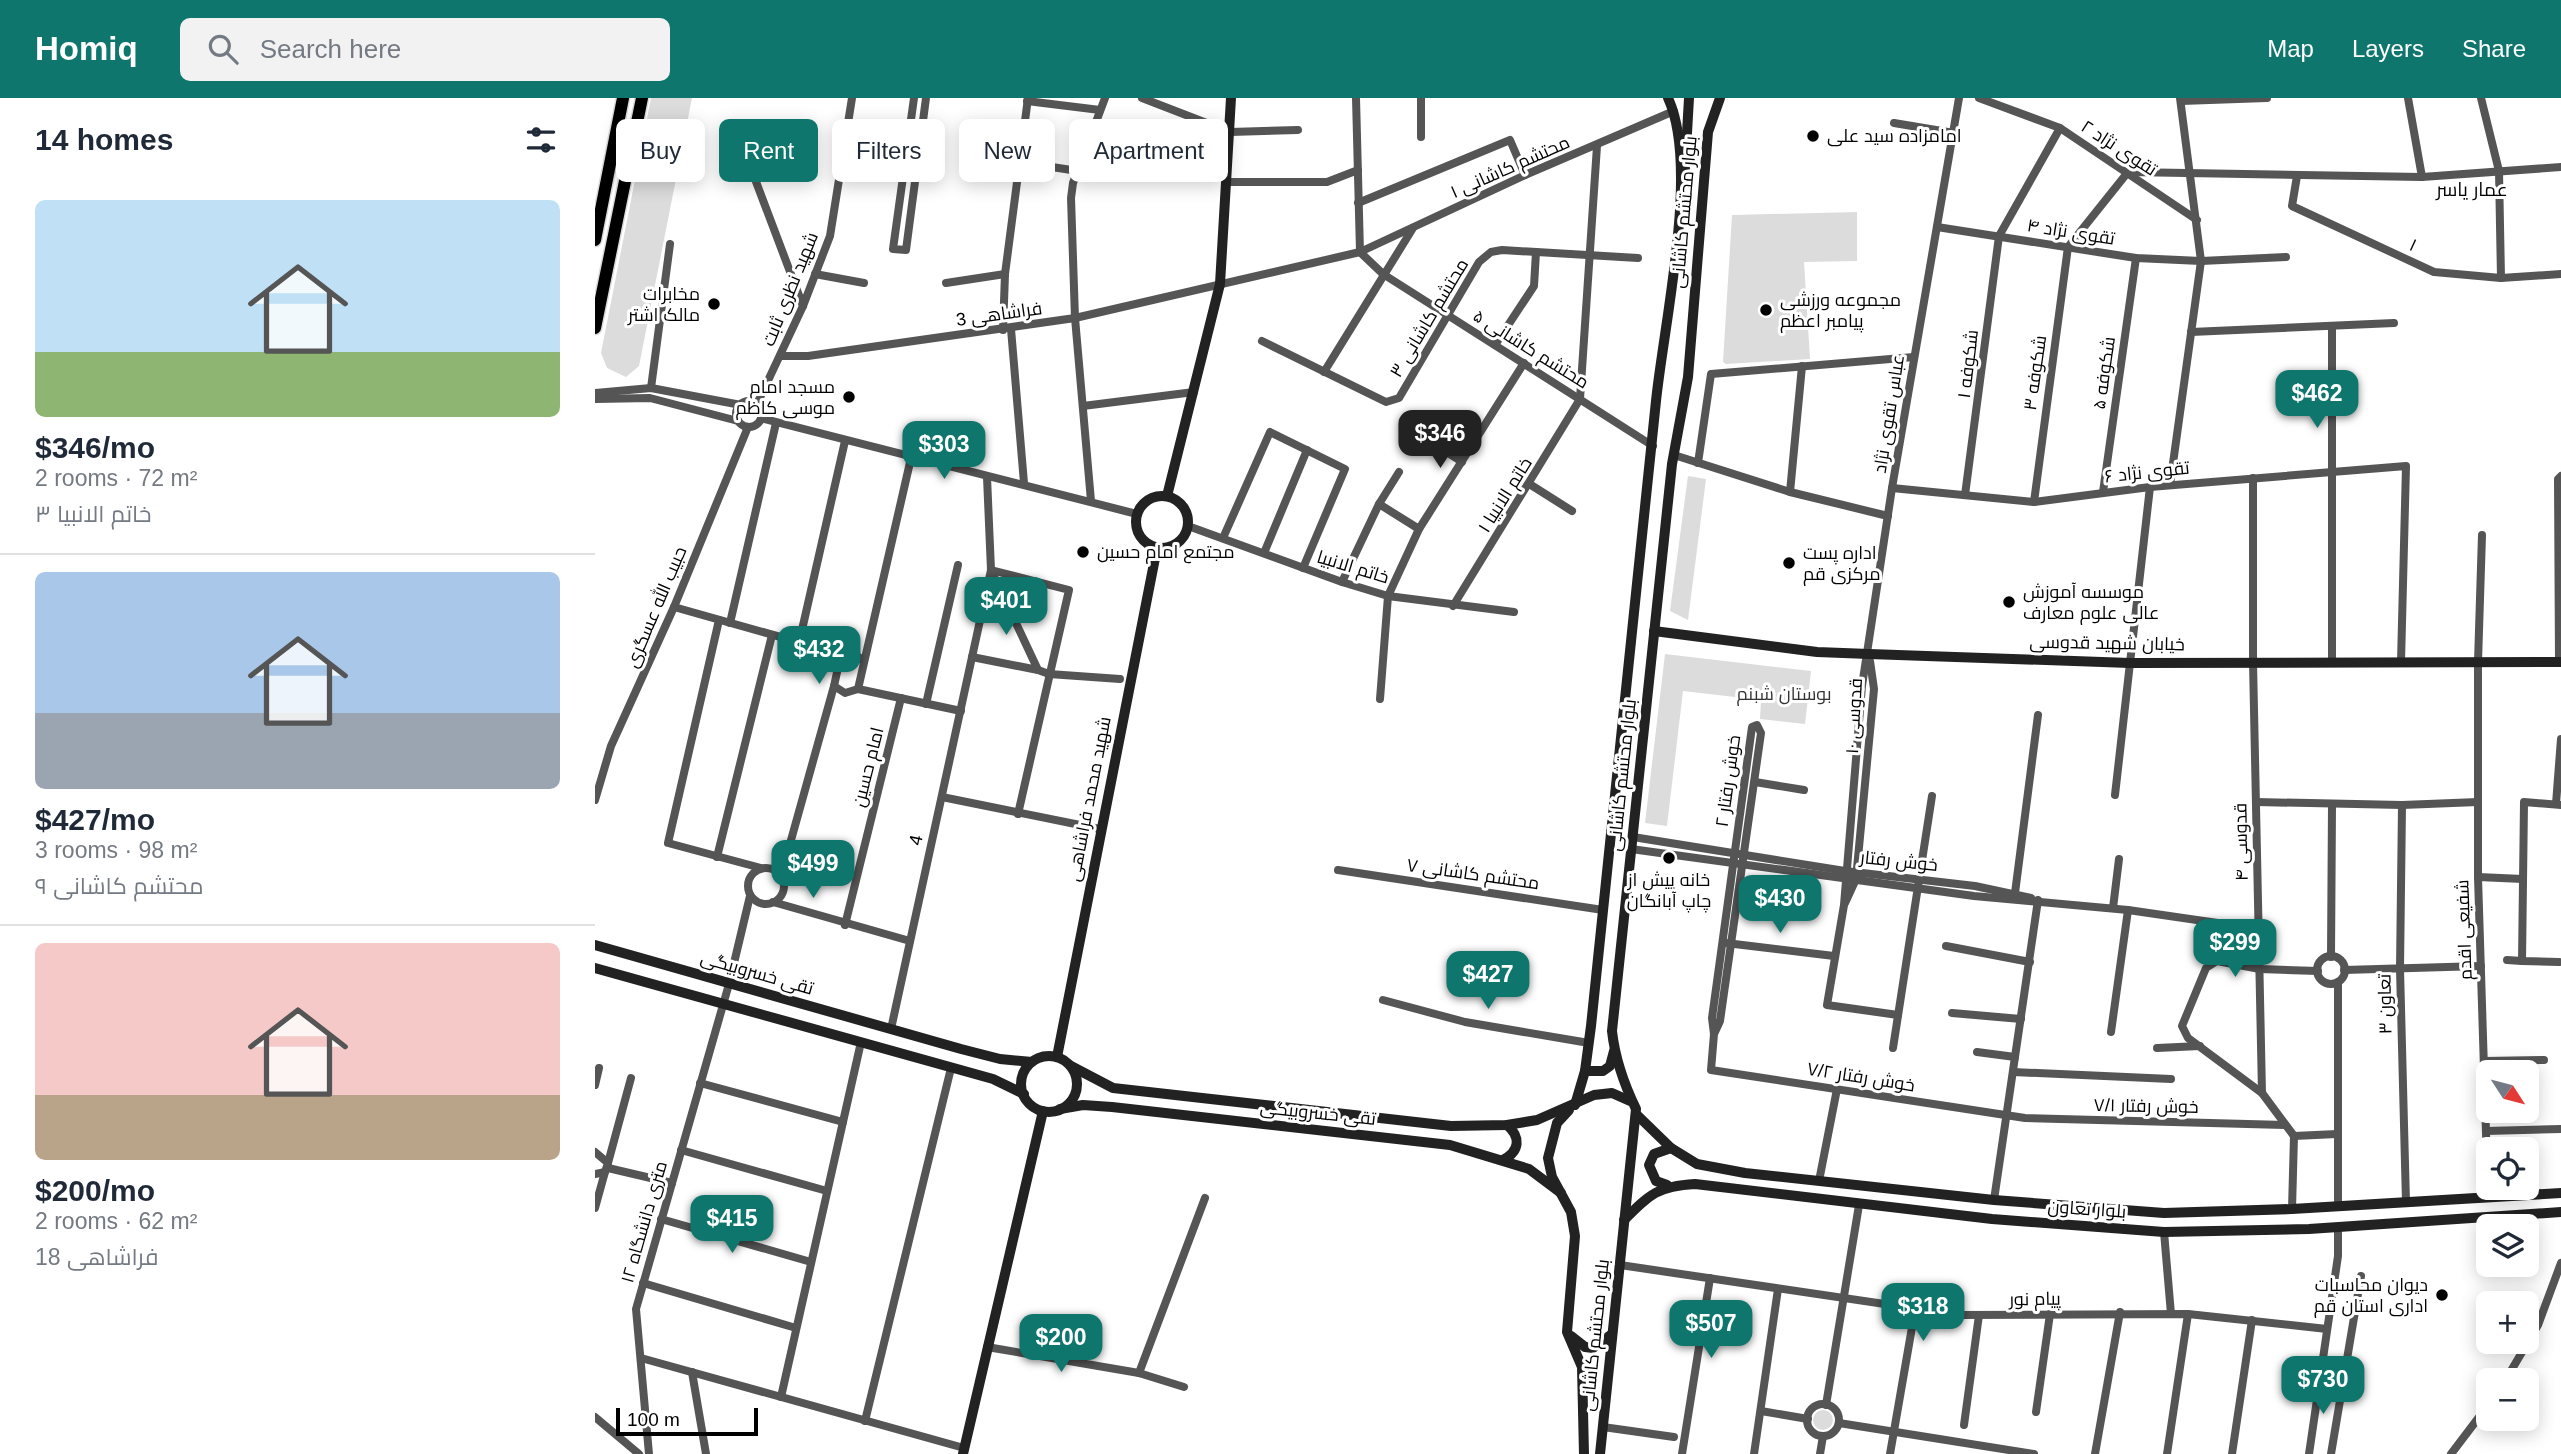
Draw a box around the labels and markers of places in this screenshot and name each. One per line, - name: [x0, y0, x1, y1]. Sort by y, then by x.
- place label: امامزاده سید علی: [1827, 126, 1962, 147]
- marker: امامزاده سید علی: [1805, 128, 1821, 144]
- place label: مخابرات مالک اشتر: [627, 284, 700, 326]
- place label: مجموعه ورزشی پیامبر اعظم: [1780, 290, 1901, 333]
- marker: مخابرات مالک اشتر: [706, 296, 722, 312]
- marker: مجموعه ورزشی پیامبر اعظم: [1758, 302, 1774, 318]
- pin: $462: [2276, 370, 2358, 430]
- place label: مسجد امام موسی کاظم: [735, 377, 835, 420]
- marker: مسجد امام موسی کاظم: [841, 389, 857, 405]
- pin: $346: [1399, 410, 1481, 470]
- pin: $303: [903, 422, 985, 481]
- place label: مجتمع امام حسین: [1097, 542, 1235, 564]
- place label: اداره پست مرکزی قم: [1803, 543, 1881, 586]
- marker: مجتمع امام حسین: [1075, 544, 1091, 560]
- marker: اداره پست مرکزی قم: [1781, 555, 1797, 571]
- pin: $401: [965, 578, 1047, 637]
- place label: موسسه آموزش عالی علوم معارف: [2023, 582, 2159, 625]
- marker: موسسه آموزش عالی علوم معارف: [2001, 594, 2017, 610]
- pin: $432: [778, 626, 860, 686]
- pin: $499: [772, 840, 854, 900]
- marker: خانه پیش از چاپ آبانگان: [1661, 850, 1677, 866]
- place label: خانه پیش از چاپ آبانگان: [1627, 870, 1711, 913]
- pin: $430: [1739, 876, 1821, 935]
- pin: $299: [2194, 920, 2276, 979]
- pin: $427: [1447, 951, 1529, 1011]
- pin: $415: [691, 1196, 773, 1255]
- place label: دیوان محاسبات اداری استان قم: [2314, 1275, 2428, 1318]
- pin: $318: [1882, 1284, 1964, 1343]
- marker: دیوان محاسبات اداری استان قم: [2434, 1287, 2450, 1303]
- pin: $507: [1670, 1300, 1752, 1360]
- pin: $200: [1020, 1314, 1102, 1374]
- pin: $730: [2282, 1356, 2364, 1416]

